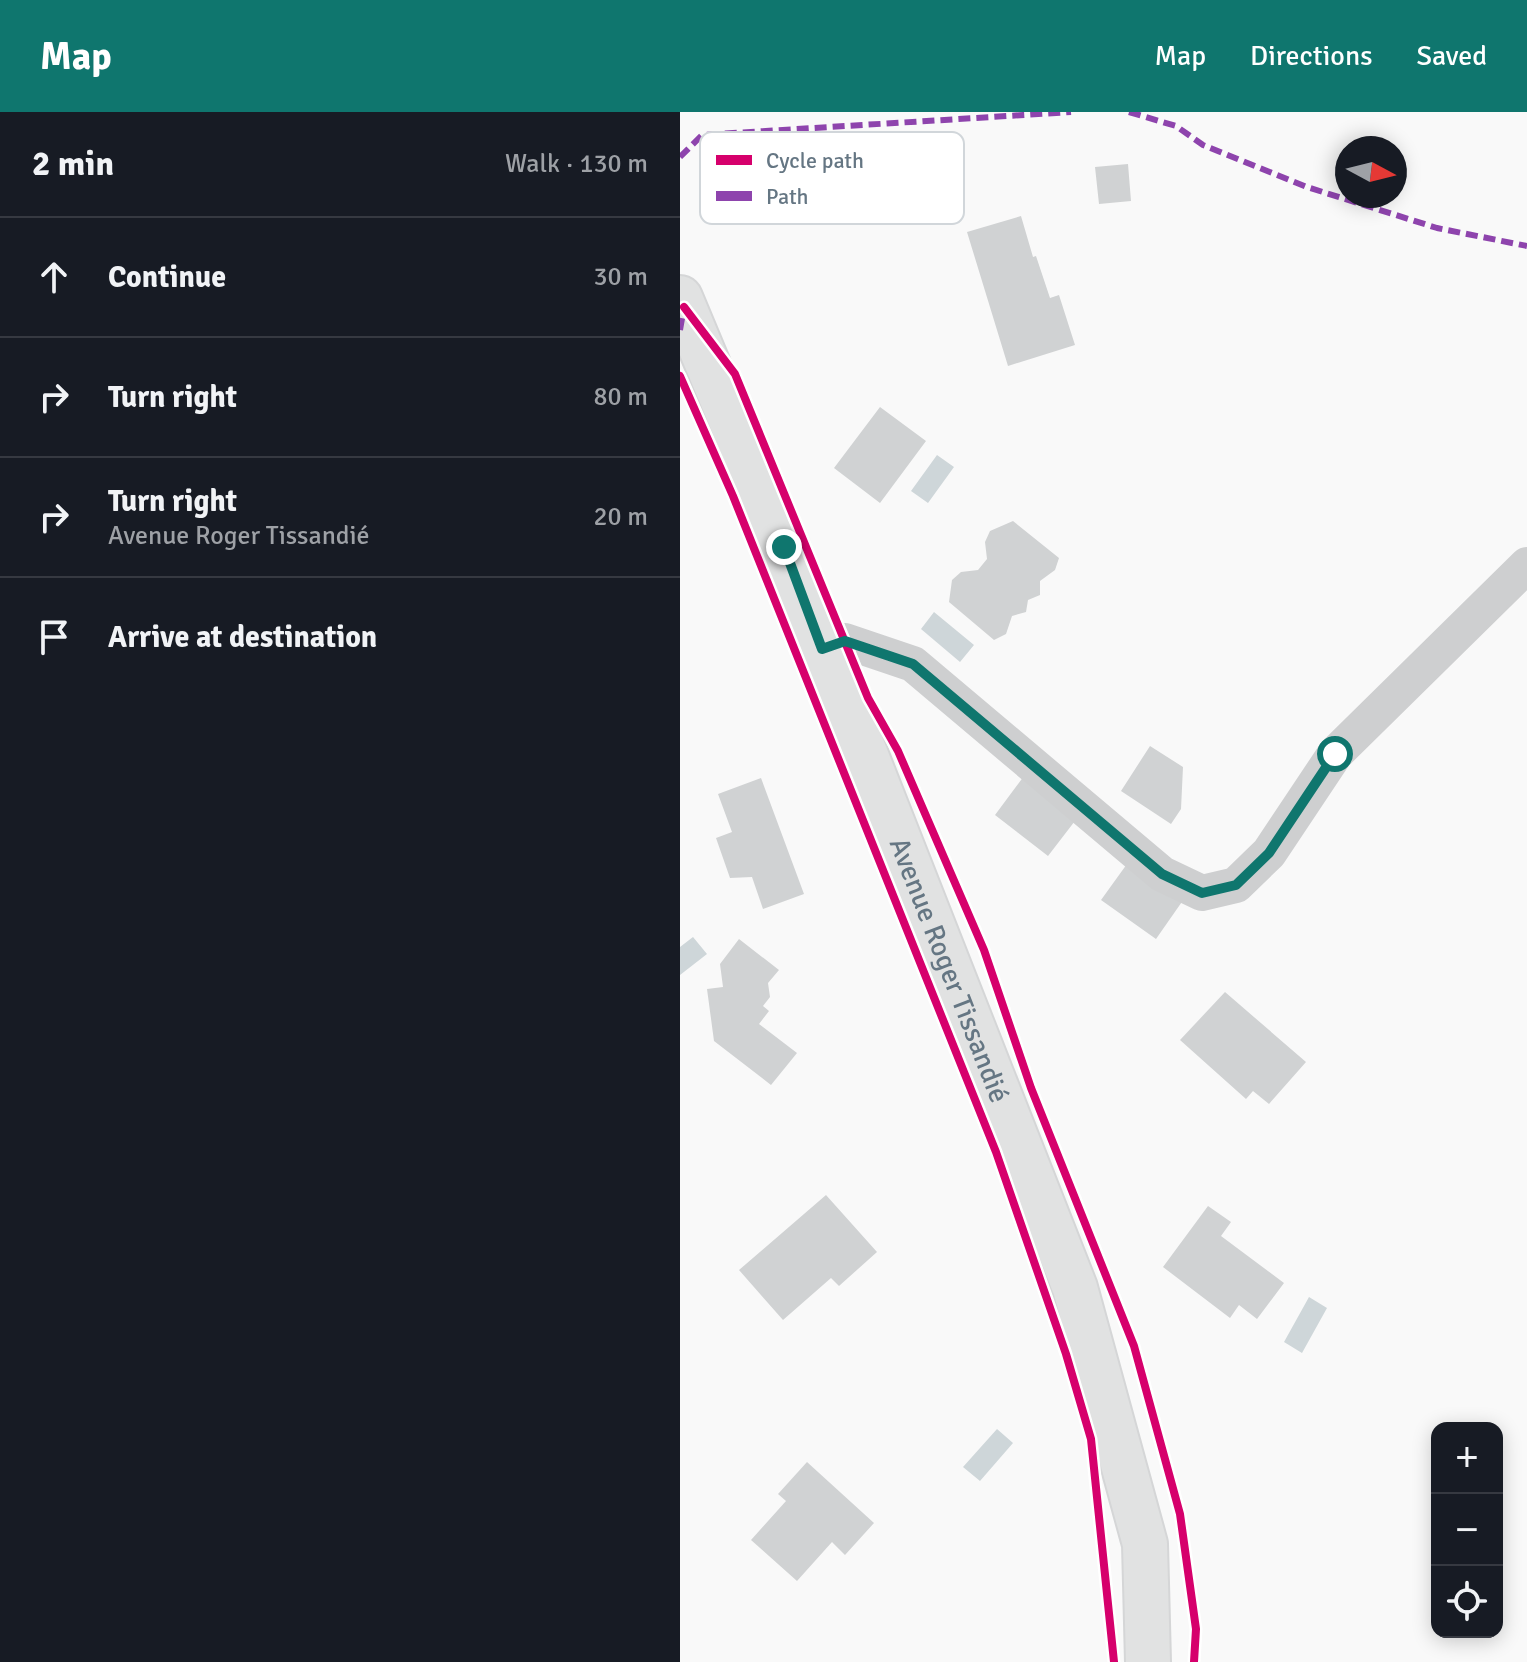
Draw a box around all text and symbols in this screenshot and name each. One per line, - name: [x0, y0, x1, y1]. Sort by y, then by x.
- text: Map: [40, 33, 112, 80]
- text: Map: [1154, 39, 1206, 73]
- text: Directions: [1250, 39, 1372, 73]
- text: Saved: [1416, 39, 1487, 73]
- legend: [700, 132, 964, 224]
- north arrow: [1335, 136, 1407, 208]
- text: 2 min: [32, 143, 114, 185]
- text: Cycle path: [766, 147, 864, 174]
- text: Walk · 130 m: [505, 148, 648, 180]
- text: Path: [766, 183, 809, 210]
- icon: ahead: [32, 255, 76, 299]
- text: Continue: [108, 259, 226, 296]
- text: 30 m: [593, 261, 648, 293]
- icon: right: [32, 375, 76, 419]
- text: Turn right: [108, 379, 237, 416]
- text: 80 m: [593, 381, 648, 413]
- text: Turn right: [108, 483, 237, 520]
- icon: right: [32, 495, 76, 539]
- text: 20 m: [593, 501, 648, 533]
- text: Avenue Roger Tissandié: [108, 520, 370, 552]
- route end: [766, 529, 802, 565]
- icon: arrive: [32, 615, 76, 659]
- text: Arrive at destination: [108, 619, 377, 656]
- route start: [1317, 736, 1353, 772]
- street label: Avenue Roger Tissandié: [882, 833, 1016, 1107]
- map controls: [1431, 1422, 1503, 1638]
- button: +: [1431, 1422, 1503, 1494]
- button: −: [1431, 1494, 1503, 1566]
- button: locate: [1431, 1566, 1503, 1638]

